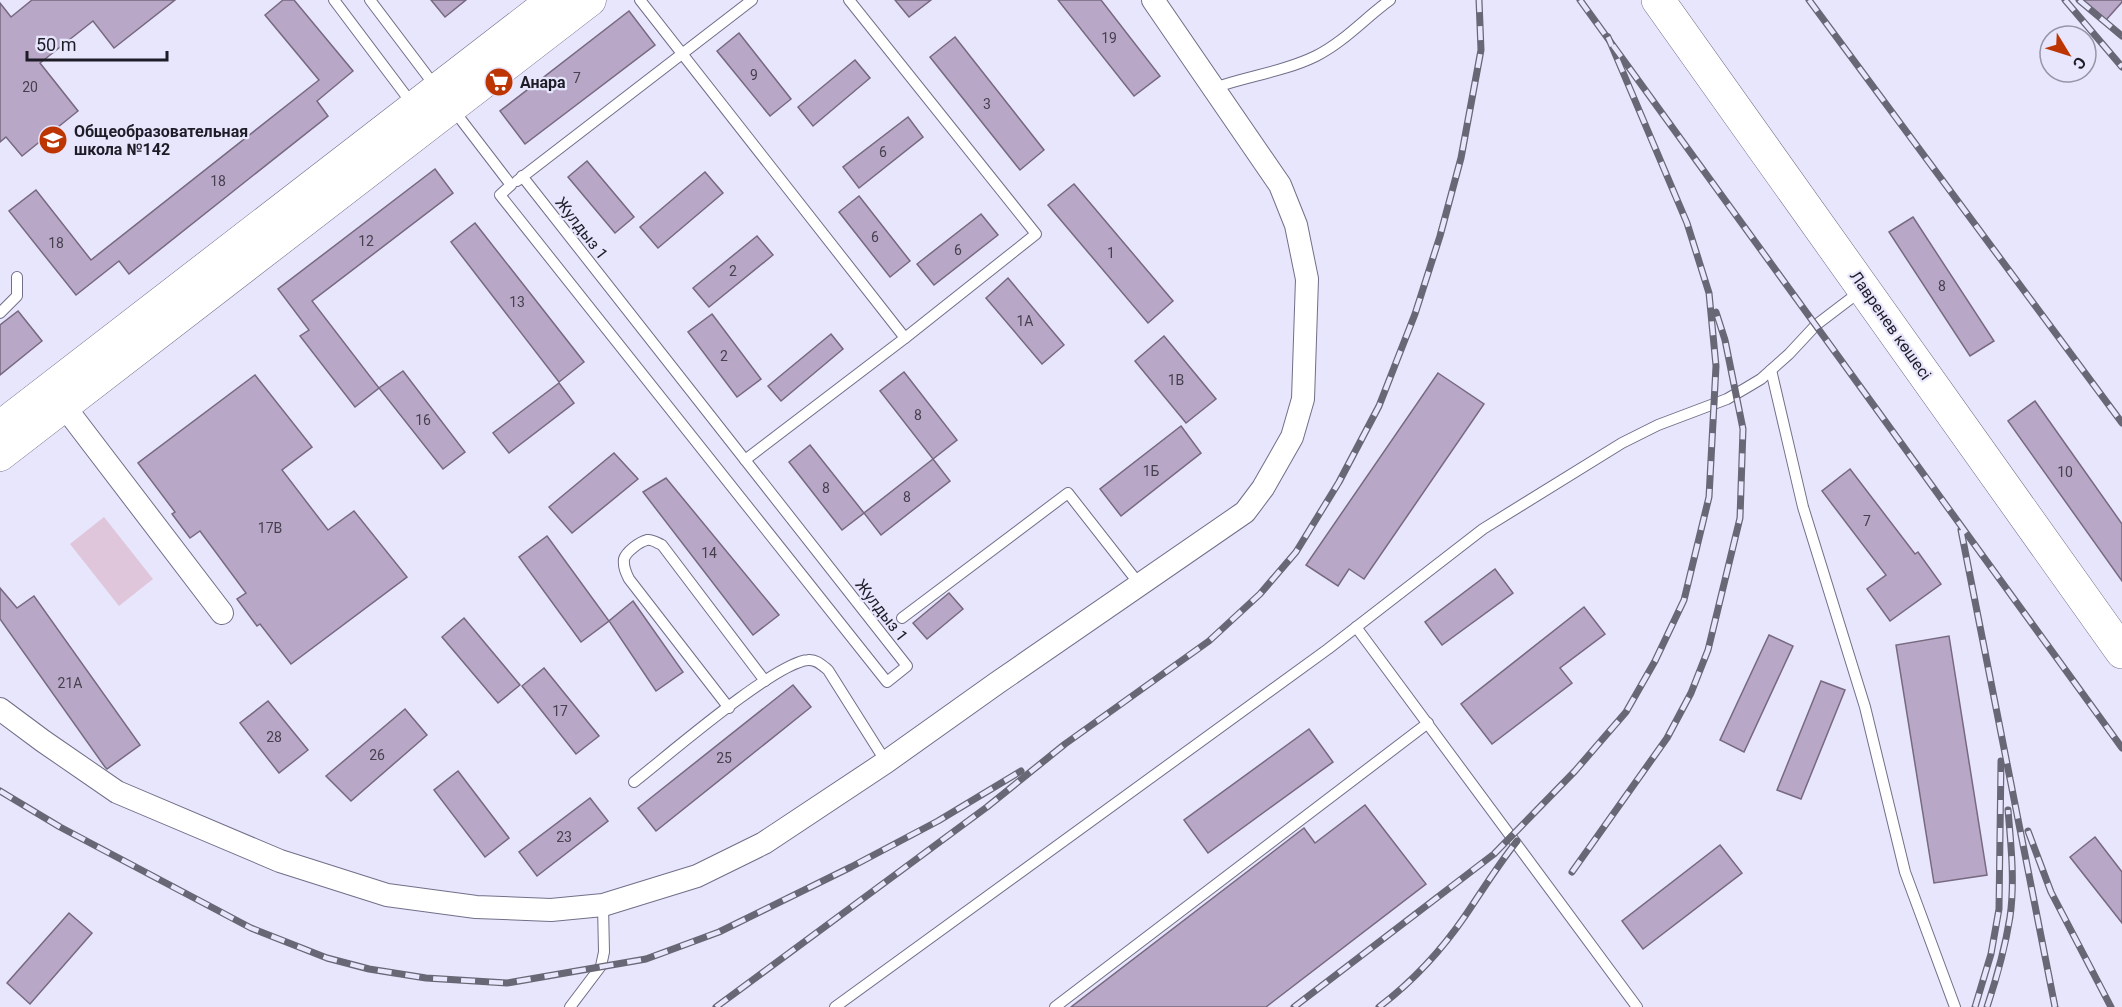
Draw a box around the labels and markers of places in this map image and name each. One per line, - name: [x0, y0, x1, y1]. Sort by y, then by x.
- supermarket icon: Анара: [483, 66, 515, 98]
- place label: Анара: [520, 73, 566, 92]
- place label: Общеобразовательная школа №142: [74, 122, 248, 159]
- school or university icon: Общеобразовательная школа №142: [37, 124, 69, 156]

